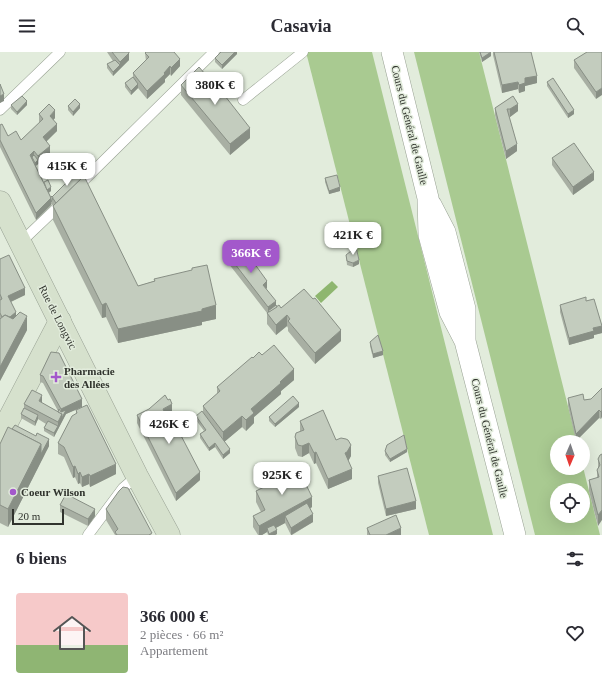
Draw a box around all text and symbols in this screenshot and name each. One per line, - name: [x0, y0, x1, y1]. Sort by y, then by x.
- icon: menu: [16, 15, 38, 37]
- icon: search: [564, 15, 586, 37]
- text: Casavia: [270, 16, 332, 36]
- street label: Cours du Général de Gaulle: [389, 64, 431, 186]
- pin: 380K €: [182, 72, 248, 106]
- text: 380K €: [195, 77, 235, 92]
- pin: 415K €: [34, 153, 100, 187]
- text: 415K €: [47, 158, 87, 173]
- pin: 421K €: [320, 222, 386, 256]
- text: 421K €: [333, 227, 373, 242]
- pin: 366K €: [218, 240, 284, 274]
- text: 366K €: [231, 245, 271, 260]
- street label: Rue de Longvic: [37, 283, 79, 351]
- place label: Pharmacie des Allées: [64, 365, 115, 390]
- marker: Pharmacie des Allées: [51, 372, 61, 382]
- street label: Cours du Général de Gaulle: [469, 377, 511, 499]
- pin: 426K €: [136, 411, 202, 445]
- text: 426K €: [149, 416, 189, 431]
- north arrow: [550, 435, 590, 475]
- map controls: [550, 435, 590, 523]
- pin: 925K €: [249, 462, 315, 496]
- text: 925K €: [262, 467, 302, 482]
- button: locate: [550, 483, 590, 523]
- place label: Coeur Wilson: [21, 486, 86, 498]
- marker: Coeur Wilson: [8, 487, 18, 497]
- scale bar: [12, 507, 64, 526]
- text: 20 m: [18, 510, 40, 522]
- icon: filters: [564, 548, 586, 570]
- text: 6 biens: [16, 549, 67, 568]
- text: 366 000 €: [140, 607, 208, 626]
- icon: home: [48, 609, 96, 657]
- icon: heart: [564, 622, 586, 644]
- text: 2 pièces · 66 m²: [140, 627, 223, 642]
- text: Appartement: [140, 643, 208, 658]

